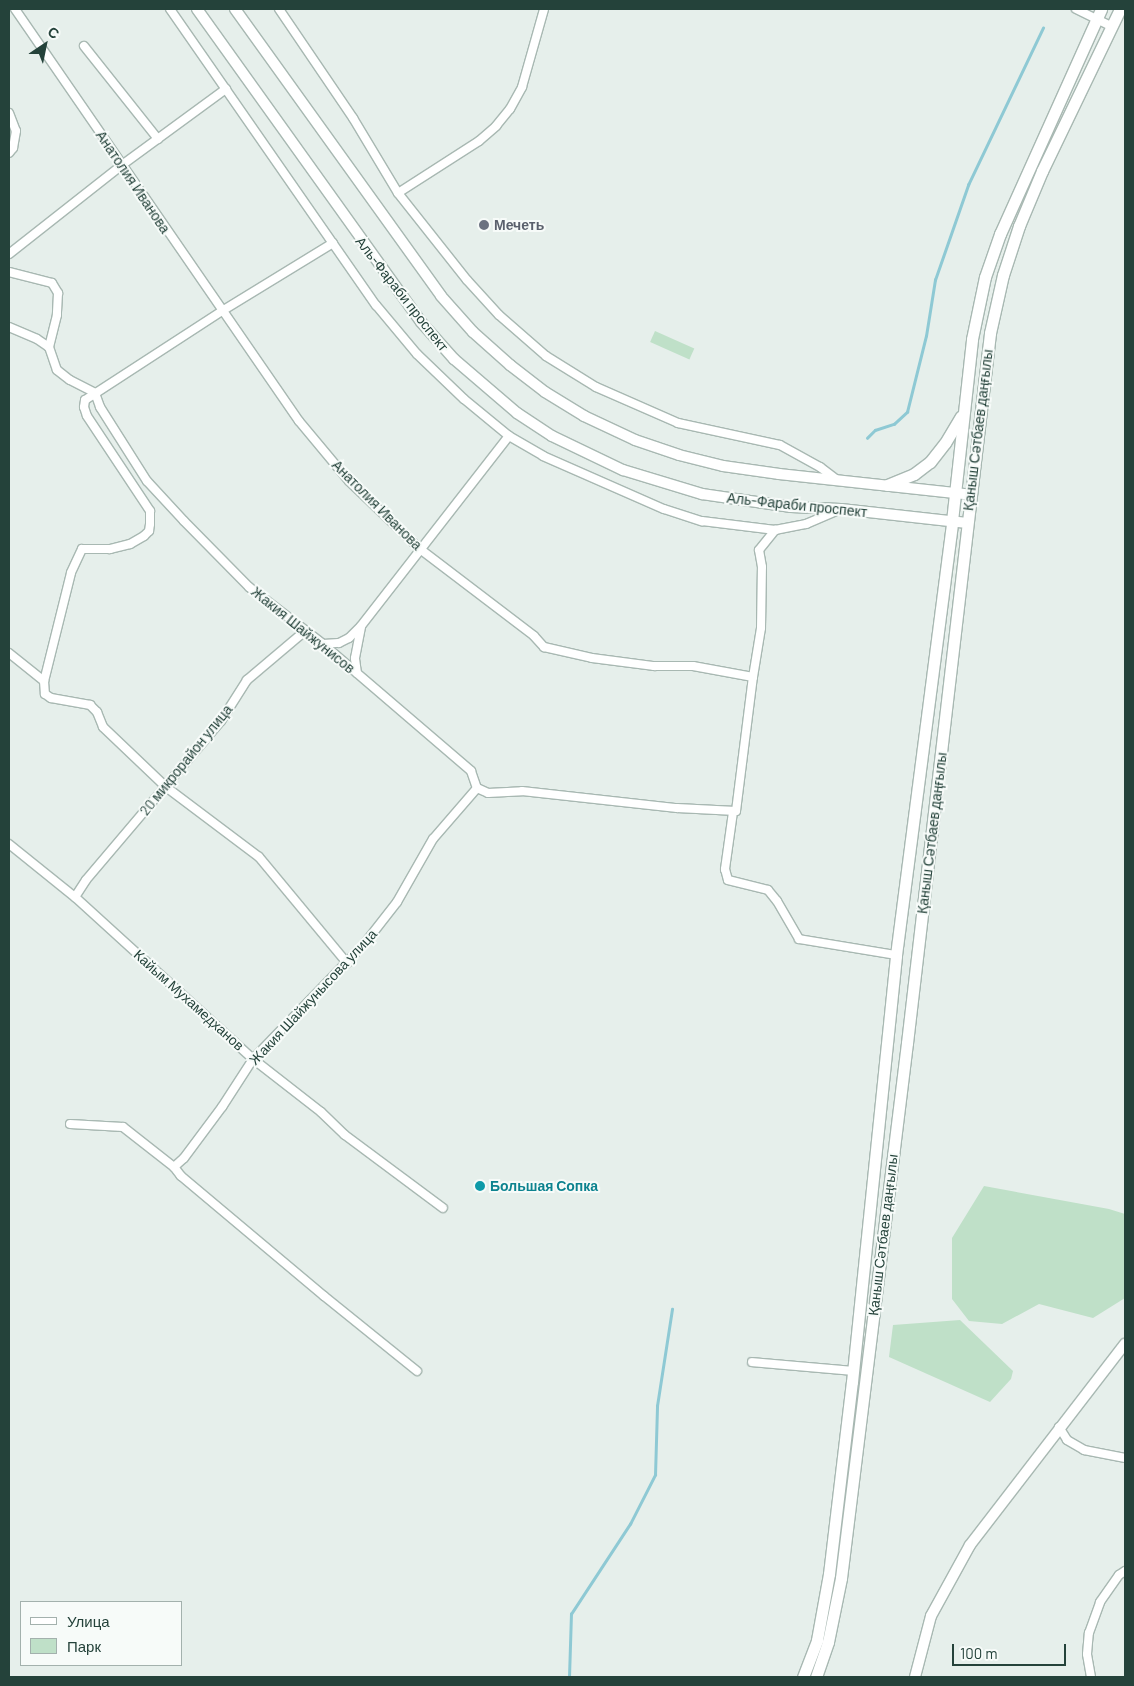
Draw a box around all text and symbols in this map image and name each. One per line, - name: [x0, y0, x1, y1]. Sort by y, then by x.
- north arrow: [20, 20, 70, 70]
- text: С: [45, 22, 63, 42]
- street label: Анатолия Иванова: [92, 127, 174, 237]
- place label: Мечеть: [494, 217, 544, 233]
- marker: Мечеть: [478, 219, 490, 231]
- street label: Аль-Фараби проспект: [352, 233, 452, 355]
- street label: Қаныш Сәтбаев даңғылы: [960, 348, 996, 512]
- street label: Анатолия Иванова: [329, 457, 425, 553]
- street label: Аль-Фараби проспект: [726, 489, 868, 521]
- street label: Жакия Шайжунисов: [248, 583, 358, 677]
- street label: 20 микрорайон улица: [136, 701, 236, 819]
- street label: Қаныш Сәтбаев даңғылы: [914, 751, 950, 915]
- street label: Жакия Шайжунысова улица: [246, 926, 380, 1068]
- street label: Кайым Мухамедханов: [130, 946, 248, 1054]
- street label: Қаныш Сәтбаев даңғылы: [865, 1153, 901, 1317]
- place label: Большая Сопка: [490, 1178, 598, 1194]
- marker: Большая Сопка: [474, 1180, 486, 1192]
- legend: [20, 1601, 182, 1666]
- text: Улица: [67, 1612, 110, 1630]
- scale bar: [954, 1634, 1068, 1666]
- text: Парк: [67, 1637, 101, 1655]
- text: 100 m: [960, 1644, 998, 1662]

